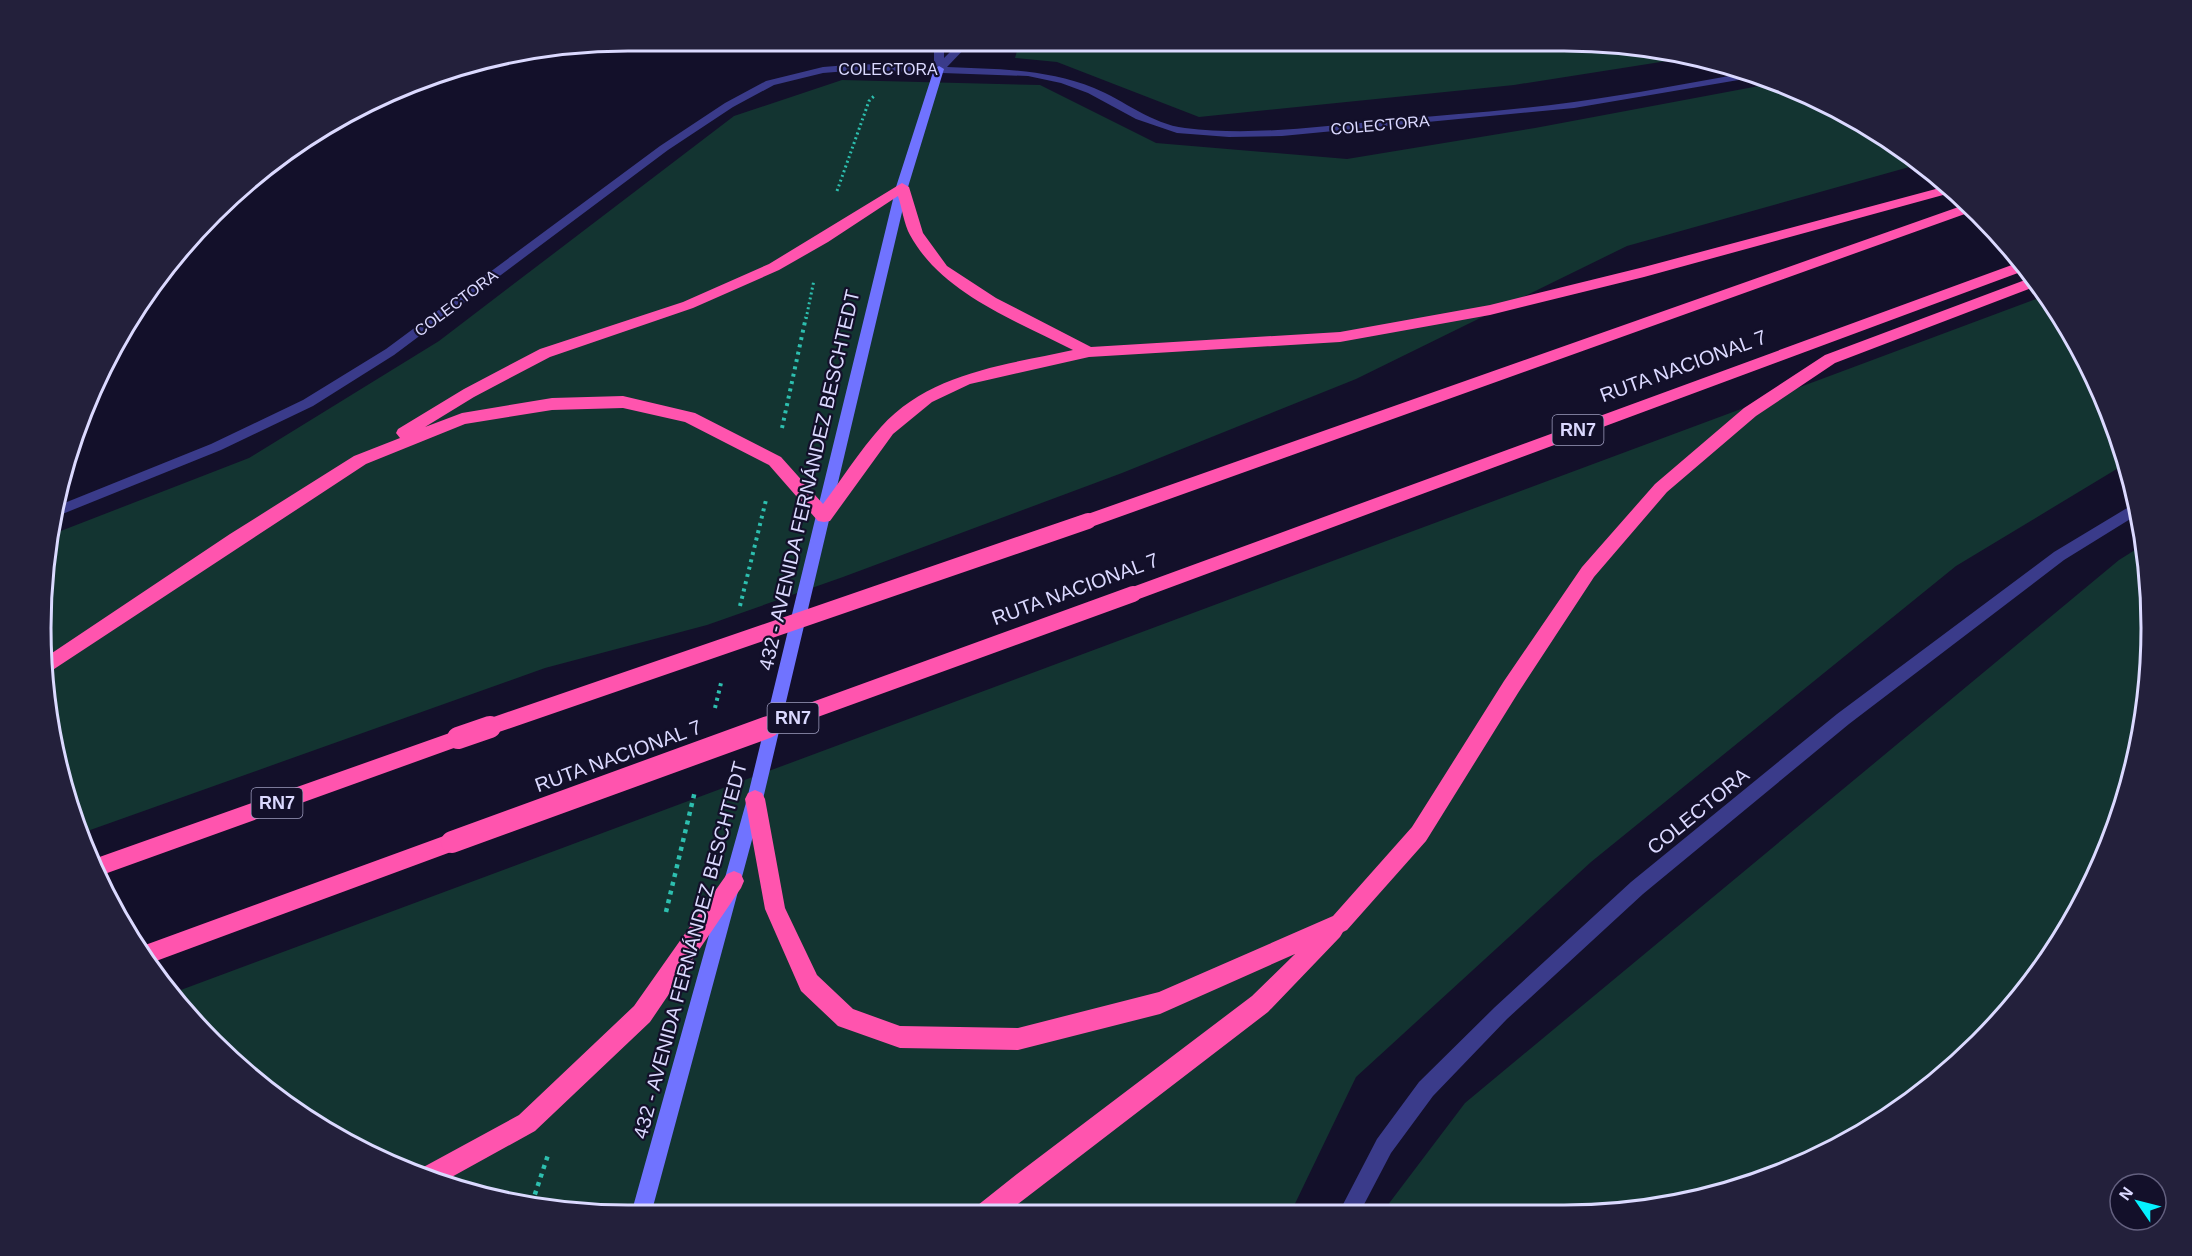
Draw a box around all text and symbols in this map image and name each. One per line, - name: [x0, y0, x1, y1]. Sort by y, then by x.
- street label: COLECTORA: [838, 61, 938, 78]
- street label: COLECTORA: [1330, 112, 1431, 138]
- street label: COLECTORA: [411, 266, 501, 340]
- street label: 432 - AVENIDA FERNÁNDEZ BESCHTEDT: [754, 288, 864, 672]
- street label: RUTA NACIONAL 7: [1597, 326, 1769, 406]
- road number: RN7: [1552, 415, 1604, 445]
- street label: RUTA NACIONAL 7: [989, 549, 1161, 629]
- road number: RN7: [768, 703, 818, 733]
- street label: RUTA NACIONAL 7: [532, 716, 704, 796]
- street label: 432 - AVENIDA FERNÁNDEZ BESCHTEDT: [629, 759, 751, 1141]
- street label: COLECTORA: [1643, 763, 1754, 859]
- road number: RN7: [252, 788, 302, 818]
- north arrow: [2108, 1172, 2168, 1232]
- text: N: [2116, 1184, 2136, 1203]

